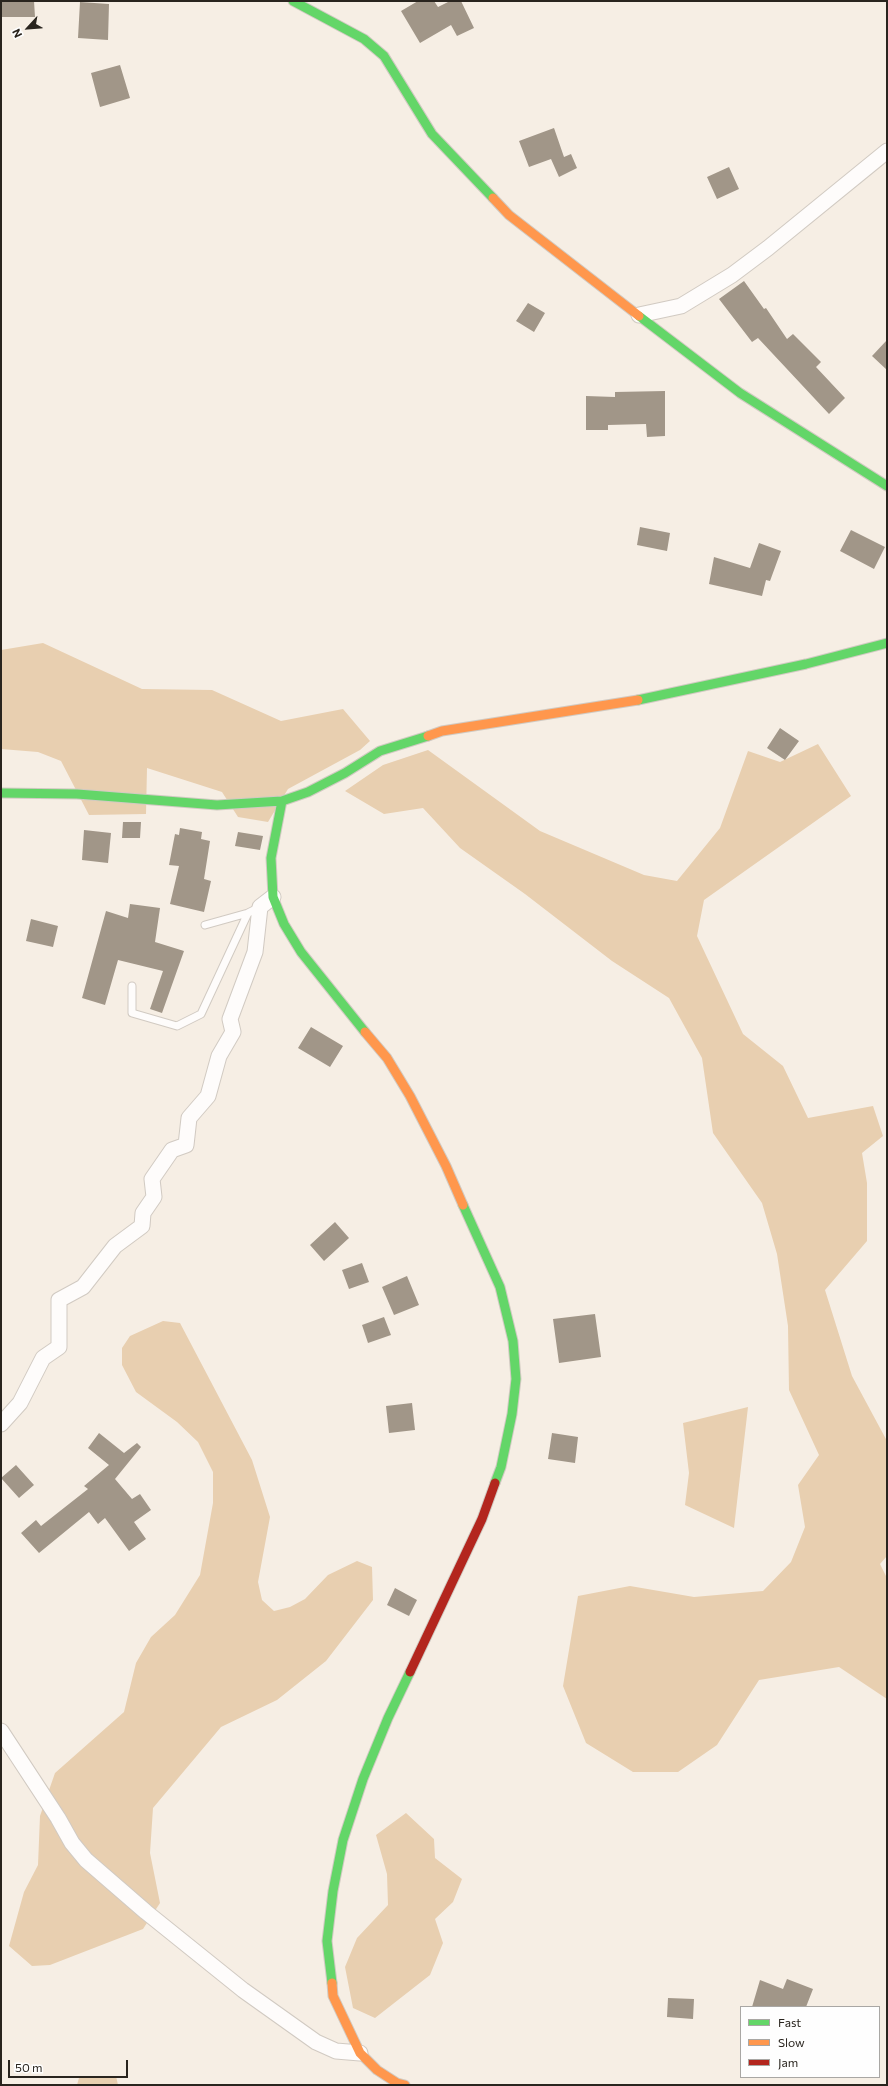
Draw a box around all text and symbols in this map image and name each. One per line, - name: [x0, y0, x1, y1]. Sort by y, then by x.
- north arrow: [8, 8, 48, 48]
- text: N: [9, 27, 24, 40]
- legend: [740, 2006, 880, 2078]
- text: Fast: [778, 2015, 801, 2029]
- text: Slow: [778, 2035, 805, 2049]
- scale bar: [10, 2052, 130, 2078]
- text: Jam: [778, 2055, 798, 2069]
- text: 50 m: [15, 2060, 43, 2074]

